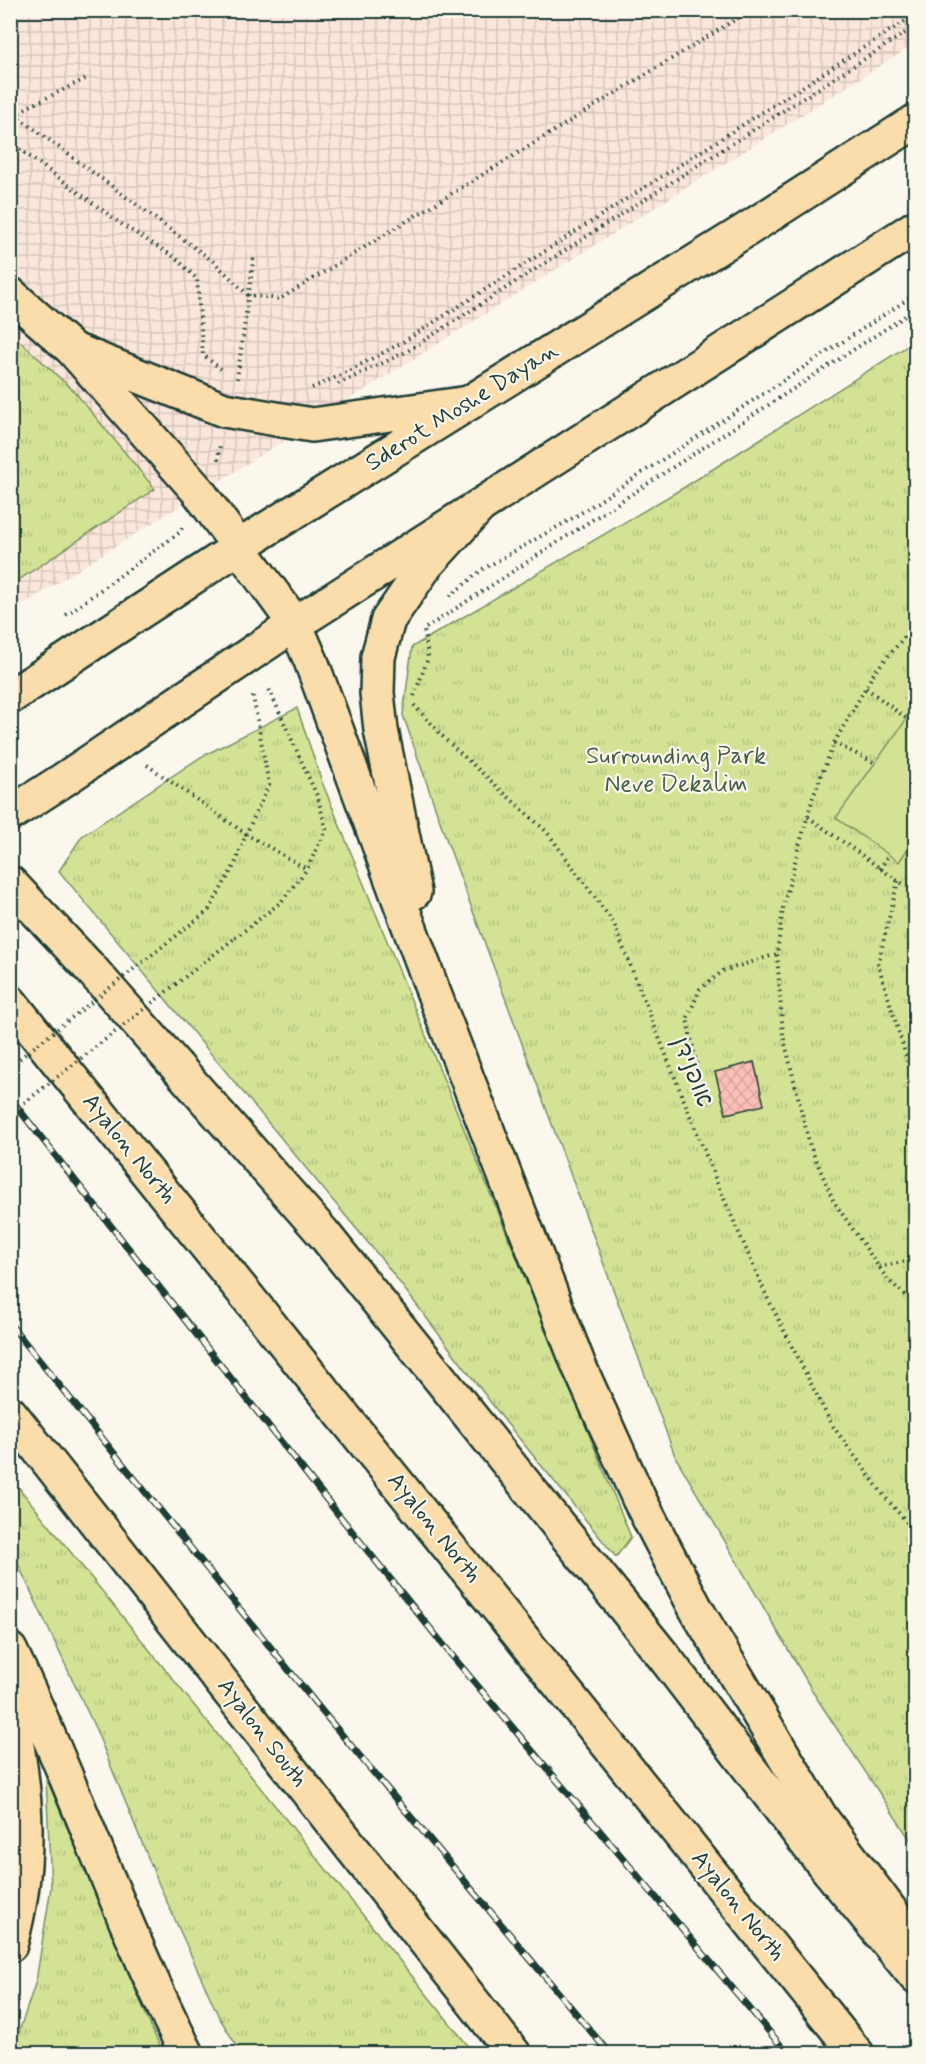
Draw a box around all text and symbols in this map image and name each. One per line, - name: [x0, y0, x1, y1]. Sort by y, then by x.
- street label: Sderot Moshe Dayan: [360, 335, 564, 479]
- park label: Surrounding Park Neve Dekalim: [586, 741, 766, 800]
- street label: אופנידן: [664, 1032, 720, 1112]
- street label: Ayalon North: [75, 1087, 183, 1211]
- street label: Ayalon North: [380, 1466, 488, 1590]
- street label: Ayalon South: [210, 1672, 314, 1794]
- street label: Ayalon North: [684, 1844, 792, 1968]

